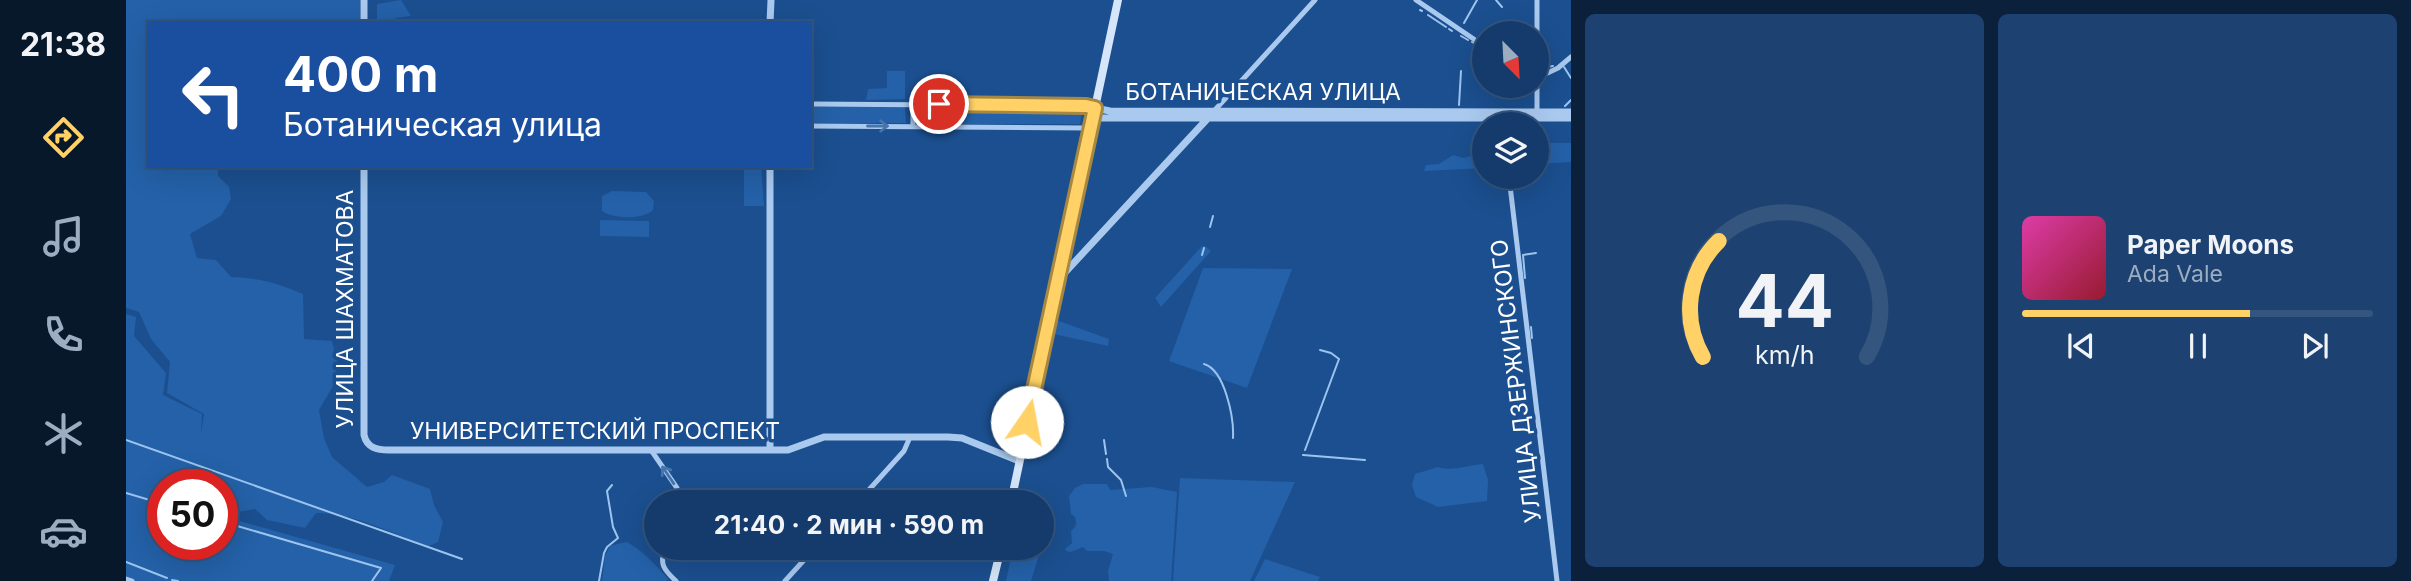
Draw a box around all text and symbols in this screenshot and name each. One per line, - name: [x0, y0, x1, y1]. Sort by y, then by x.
- north arrow: [1472, 21, 1549, 98]
- map controls: [1472, 21, 1549, 189]
- text: 21:38: [20, 25, 106, 64]
- text: 400 m: [283, 45, 439, 104]
- icon: left: [168, 49, 259, 140]
- pin: [909, 74, 969, 134]
- street label: БОТАНИЧЕСКАЯ УЛИЦА: [1125, 78, 1401, 106]
- icon: arrive: [920, 85, 958, 123]
- text: Ботаническая улица: [283, 105, 602, 144]
- button: layers: [1472, 112, 1549, 189]
- icon: directions: [39, 113, 88, 162]
- one-way arrow: [867, 119, 890, 133]
- street label: УЛИЦА ШАХМАТОВА: [331, 189, 359, 428]
- icon: music: [39, 212, 88, 261]
- text: Paper Moons: [2127, 229, 2294, 260]
- street label: УЛИЦА ДЗЕРЖИНСКОГО: [1485, 238, 1547, 524]
- text: 44: [1735, 256, 1834, 345]
- text: Ada Vale: [2127, 260, 2223, 288]
- icon: phone: [39, 310, 88, 359]
- icon: previous: [2062, 327, 2100, 365]
- icon: pause: [2179, 327, 2217, 365]
- icon: next: [2296, 327, 2334, 365]
- text: km/h: [1755, 339, 1814, 369]
- position arrow: [990, 385, 1064, 459]
- icon: climate: [39, 409, 88, 458]
- street label: УНИВЕРСИТЕТСКИЙ ПРОСПЕКТ: [410, 417, 780, 445]
- one-way arrow: [661, 466, 675, 485]
- speed limit sign: 50: [147, 469, 238, 560]
- icon: car: [39, 507, 88, 556]
- text: 21:40 · 2 мин · 590 m: [714, 509, 984, 540]

